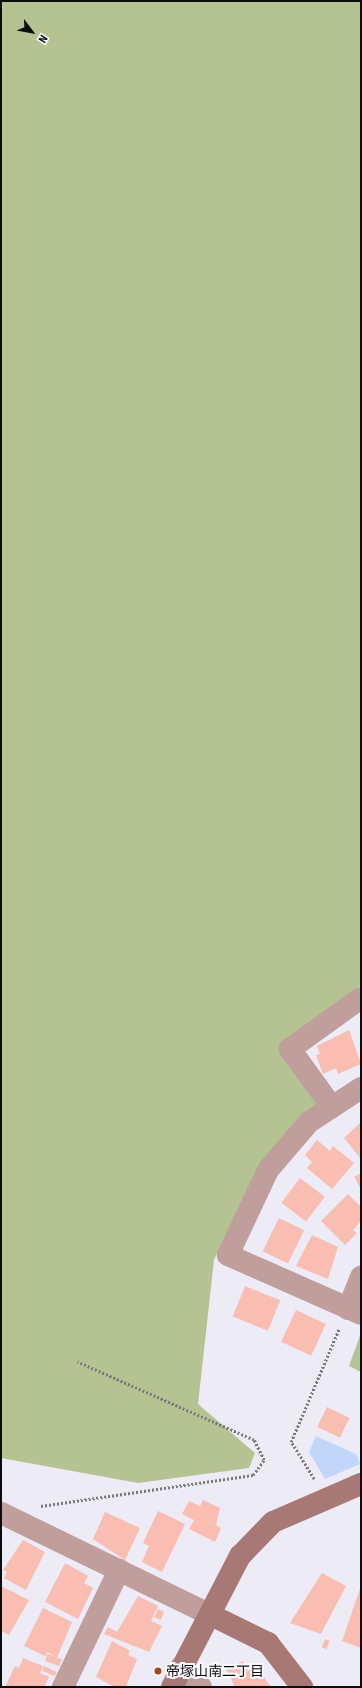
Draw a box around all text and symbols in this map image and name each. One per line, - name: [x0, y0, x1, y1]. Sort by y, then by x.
- north arrow: [12, 12, 52, 52]
- text: N: [35, 32, 50, 45]
- place label: 帝塚山南二丁目: [166, 1663, 264, 1679]
- marker: 帝塚山南二丁目: [153, 1666, 163, 1676]

